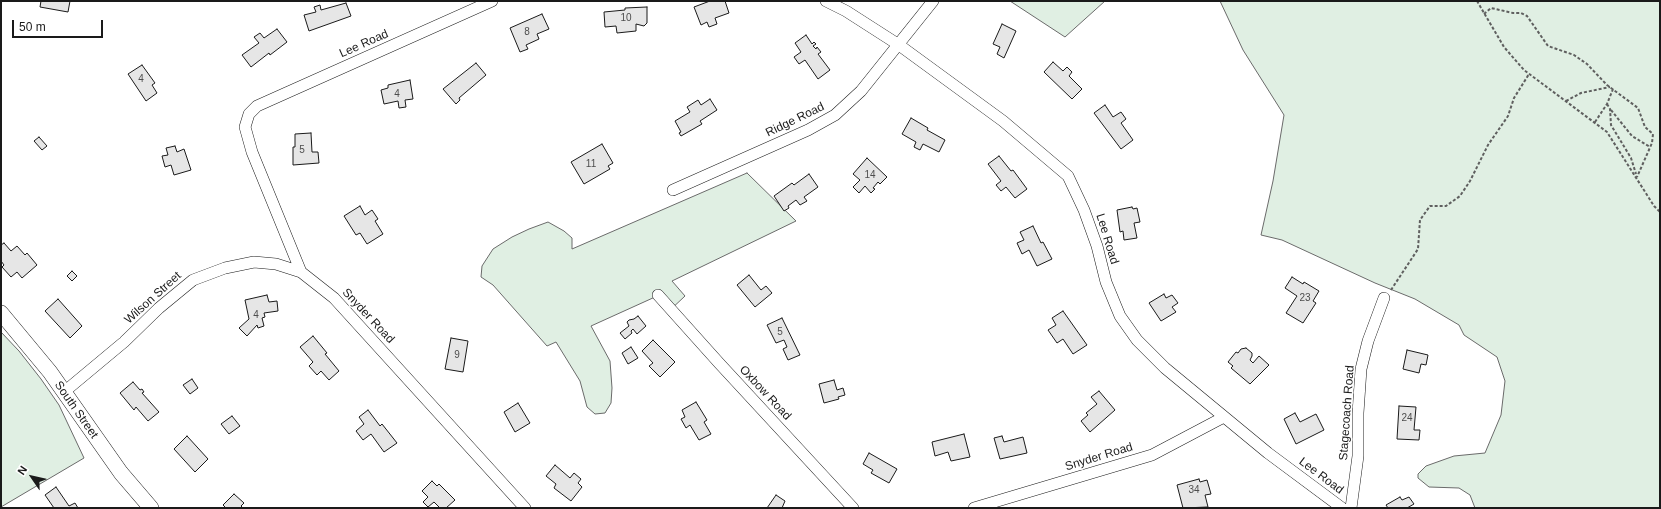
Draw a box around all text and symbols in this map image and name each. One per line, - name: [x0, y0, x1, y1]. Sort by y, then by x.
- scale bar: [14, 12, 105, 38]
- house number: 10: [620, 12, 632, 24]
- text: 50 m: [19, 20, 46, 34]
- house number: 8: [524, 26, 530, 38]
- street label: Lee Road: [337, 27, 391, 61]
- house number: 4: [138, 73, 144, 85]
- house number: 4: [394, 88, 400, 100]
- street label: Ridge Road: [763, 100, 827, 140]
- house number: 5: [299, 144, 305, 156]
- house number: 11: [586, 158, 596, 170]
- house number: 14: [864, 169, 876, 181]
- street label: Lee Road: [1093, 212, 1121, 266]
- street label: Wilson Street: [122, 269, 184, 327]
- street label: Snyder Road: [339, 285, 397, 347]
- house number: 23: [1299, 292, 1311, 304]
- house number: 4: [253, 309, 259, 321]
- house number: 5: [777, 326, 783, 338]
- house number: 9: [454, 349, 460, 361]
- street label: Oxbow Road: [736, 363, 794, 423]
- street label: Stagecoach Road: [1336, 365, 1358, 461]
- street label: South Street: [51, 379, 101, 441]
- house number: 24: [1401, 412, 1413, 424]
- street label: Snyder Road: [1063, 440, 1135, 474]
- street label: Lee Road: [1296, 455, 1346, 497]
- north arrow: [12, 457, 52, 497]
- text: N: [15, 464, 29, 477]
- house number: 34: [1188, 484, 1200, 496]

